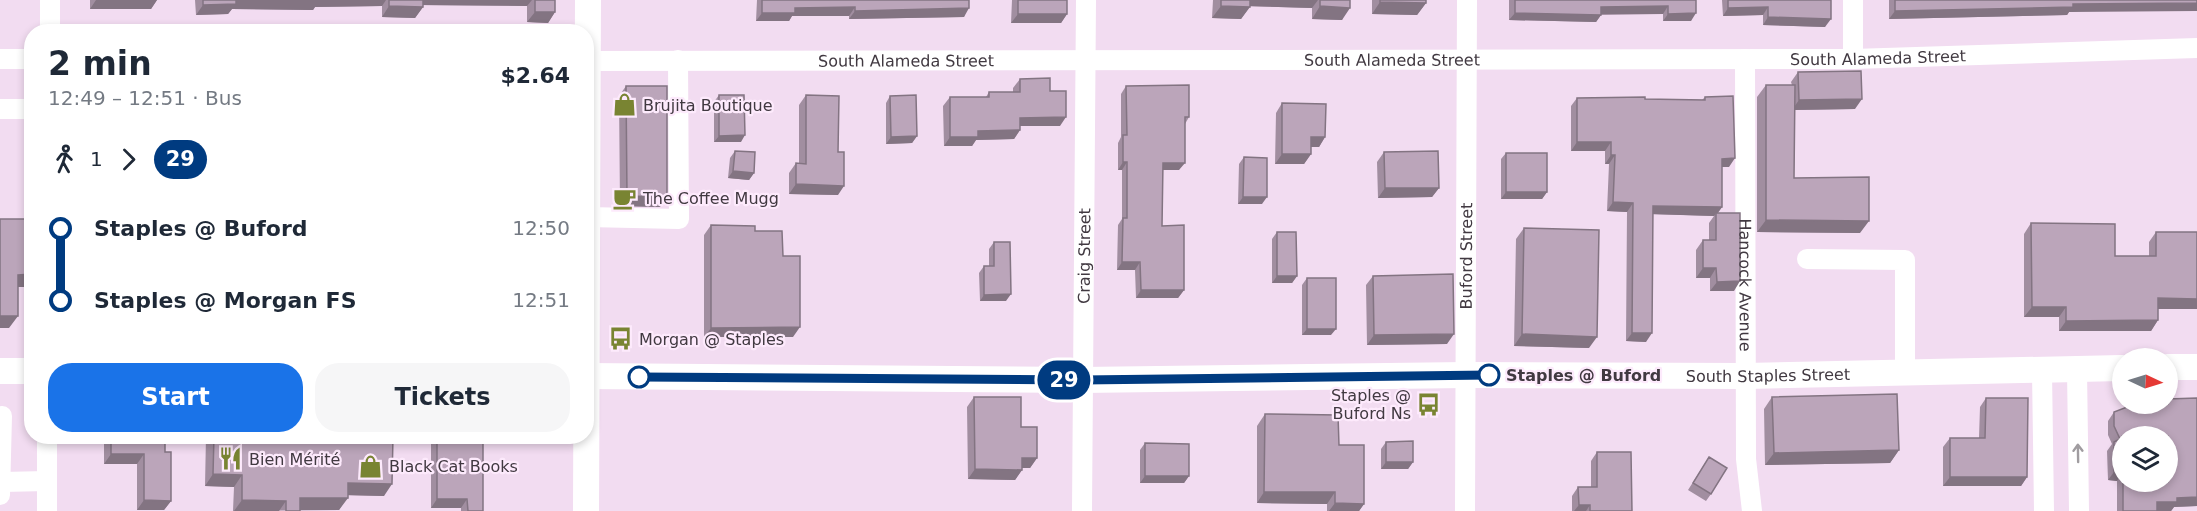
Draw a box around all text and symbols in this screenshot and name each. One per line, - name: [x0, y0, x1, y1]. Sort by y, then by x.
- text: 2 min: [48, 44, 152, 83]
- street label: South Alameda Street: [1790, 46, 1966, 69]
- street label: South Alameda Street: [818, 51, 994, 71]
- street label: South Alameda Street: [1304, 51, 1480, 70]
- text: $2.64: [500, 63, 570, 88]
- text: 12:49 – 12:51 · Bus: [48, 86, 242, 110]
- shop icon: Brujita Boutique: [612, 92, 638, 118]
- place label: Brujita Boutique: [643, 96, 773, 115]
- icon: walk: [48, 143, 81, 176]
- icon: forward: [112, 143, 145, 176]
- text: 1: [90, 147, 103, 171]
- text: 29: [166, 147, 195, 171]
- cafe icon: The Coffee Mugg: [612, 185, 638, 211]
- place label: The Coffee Mugg: [642, 189, 779, 208]
- street label: Buford Street: [1457, 203, 1476, 309]
- street label: Craig Street: [1075, 208, 1094, 304]
- text: Staples @ Buford: [94, 216, 308, 241]
- text: 12:50: [512, 216, 570, 240]
- street label: Hancock Avenue: [1735, 218, 1755, 352]
- text: Staples @ Morgan FS: [94, 288, 356, 313]
- text: 12:51: [512, 288, 570, 312]
- bus stop icon: Morgan @ Staples: [608, 326, 634, 352]
- place label: Morgan @ Staples: [639, 330, 784, 349]
- north arrow: [2112, 348, 2178, 414]
- map controls: [2112, 348, 2178, 492]
- line badge: 29: [1037, 360, 1091, 400]
- button: Start: [48, 363, 303, 432]
- button: Tickets: [315, 363, 570, 432]
- marker: Staples @ Buford: [1478, 364, 1500, 386]
- street label: South Staples Street: [1686, 365, 1850, 386]
- unlabelled marker: [628, 366, 650, 388]
- place label: Staples @ Buford: [1506, 366, 1661, 385]
- text: 29: [1049, 368, 1079, 392]
- place label: Staples @ Buford Ns: [1331, 386, 1411, 423]
- bus stop icon: Staples @ Buford Ns: [1416, 391, 1442, 417]
- button: layers: [2112, 426, 2178, 492]
- one-way arrow: [2072, 443, 2084, 463]
- restaurant icon: Bien Mérité: [218, 446, 244, 472]
- place label: Bien Mérité: [249, 450, 340, 469]
- shop icon: Black Cat Books: [358, 453, 384, 479]
- place label: Black Cat Books: [389, 457, 518, 476]

